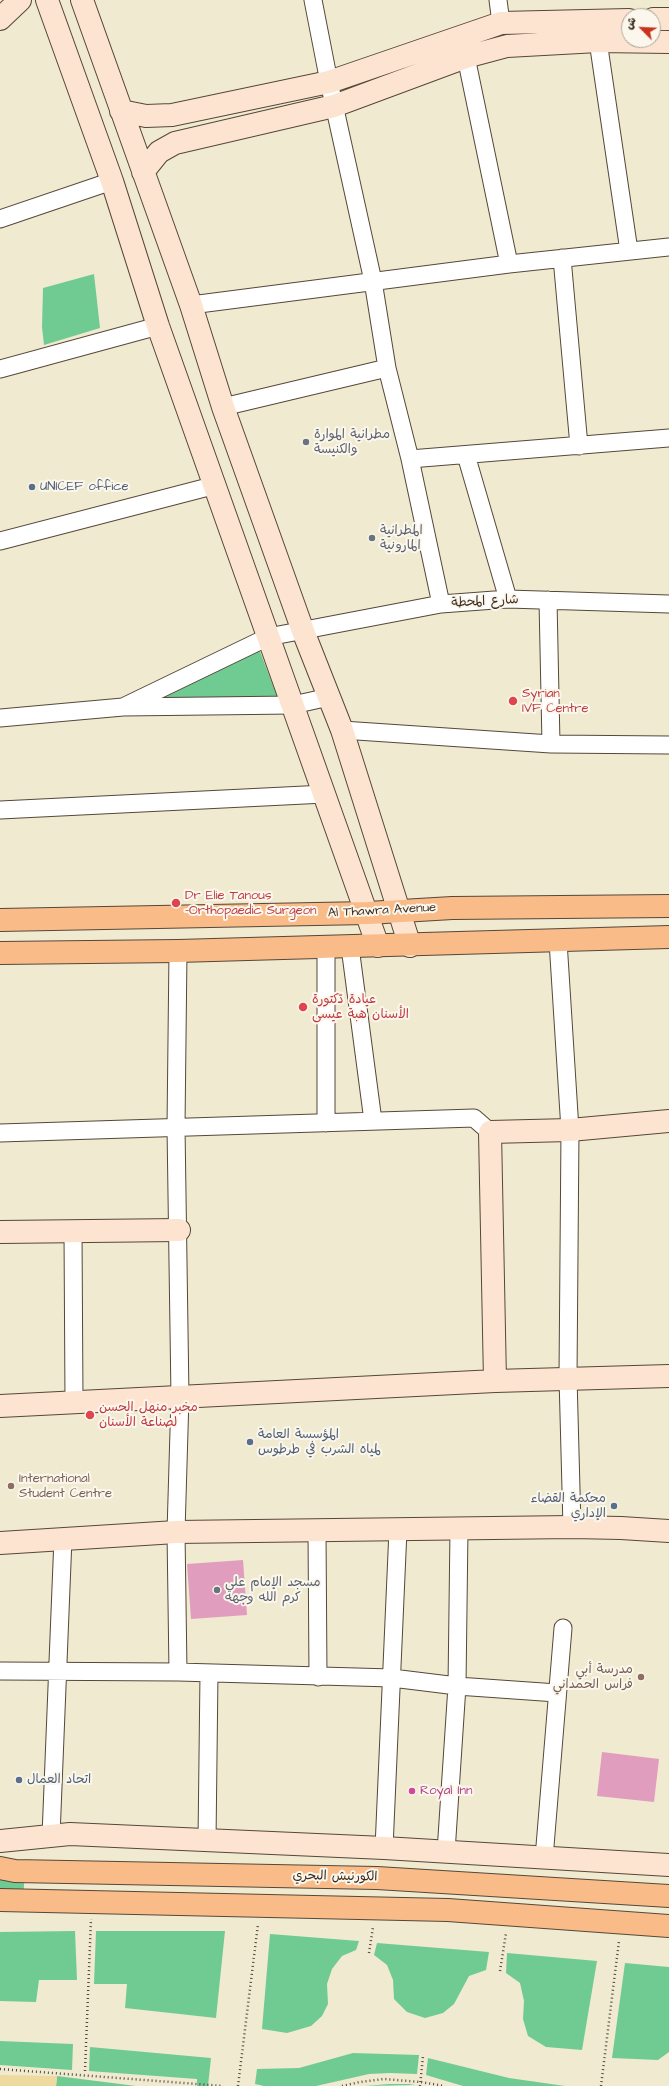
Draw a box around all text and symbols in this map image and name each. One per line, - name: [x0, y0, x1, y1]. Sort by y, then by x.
- north arrow: [621, 8, 661, 48]
- text: ش: [621, 15, 640, 32]
- place label: مطرانية الموارة والكنيسة: [314, 427, 390, 458]
- marker: مطرانية الموارة والكنيسة: [301, 437, 311, 447]
- place label: UNICEF office: [40, 479, 128, 495]
- marker: UNICEF office: [27, 482, 37, 492]
- place label: المطرانية المارونية: [380, 523, 423, 554]
- marker: المطرانية المارونية: [367, 533, 377, 543]
- street label: شارع المحطة: [451, 592, 519, 612]
- place label: Syrian IVF Centre: [522, 686, 589, 717]
- marker: Syrian IVF Centre: [507, 695, 519, 707]
- place label: Dr Elie Tanous -Orthopaedic Surgeon: [185, 888, 317, 919]
- marker: Dr Elie Tanous -Orthopaedic Surgeon: [170, 897, 182, 909]
- street label: Al Thawra Avenue: [327, 900, 437, 922]
- place label: عيادة دّكتورة الأسنان هبة عيسى: [312, 992, 409, 1023]
- marker: عيادة دّكتورة الأسنان هبة عيسى: [297, 1001, 309, 1013]
- place label: مخبر منهل الحسن لصناعة الأسنان: [99, 1400, 198, 1431]
- marker: مخبر منهل الحسن لصناعة الأسنان: [84, 1409, 96, 1421]
- place label: المؤسسة العامة لمياه الشرب في طرطوس: [258, 1427, 381, 1458]
- marker: المؤسسة العامة لمياه الشرب في طرطوس: [245, 1437, 255, 1447]
- place label: International Student Centre: [19, 1471, 112, 1502]
- marker: International Student Centre: [6, 1481, 16, 1491]
- place label: محكمة القضاء الإداري: [530, 1491, 606, 1522]
- marker: محكمة القضاء الإداري: [609, 1501, 619, 1511]
- place label: مسجد الإمام علي كرم الله وجهه: [225, 1575, 321, 1606]
- marker: مسجد الإمام علي كرم الله وجهه: [212, 1585, 222, 1595]
- place label: مدرسة أبي فراس الحمداني: [553, 1662, 633, 1693]
- marker: مدرسة أبي فراس الحمداني: [636, 1672, 646, 1682]
- place label: اتحاد العمال: [27, 1772, 91, 1788]
- marker: اتحاد العمال: [14, 1775, 24, 1785]
- place label: Royal Inn: [420, 1783, 473, 1799]
- marker: Royal Inn: [407, 1786, 417, 1796]
- street label: الكورنيش البحري: [292, 1868, 378, 1886]

